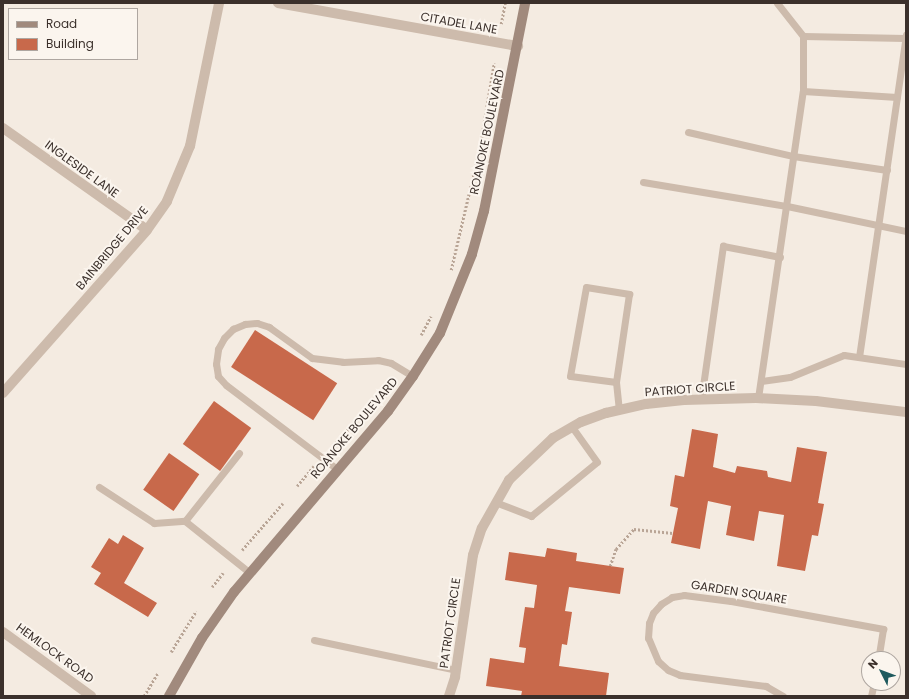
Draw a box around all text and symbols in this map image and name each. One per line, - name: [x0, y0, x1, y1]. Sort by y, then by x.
- legend: [8, 8, 138, 60]
- street label: CITADEL LANE: [419, 9, 499, 37]
- text: Road: [46, 15, 77, 32]
- text: Building: [46, 35, 94, 52]
- street label: ROANOKE BOULEVARD: [467, 68, 507, 196]
- street label: INGLESIDE LANE: [42, 137, 122, 201]
- street label: BAINBRIDGE DRIVE: [73, 203, 151, 293]
- street label: ROANOKE BOULEVARD: [308, 375, 400, 481]
- street label: PATRIOT CIRCLE: [644, 379, 736, 399]
- street label: PATRIOT CIRCLE: [437, 577, 463, 669]
- street label: GARDEN SQUARE: [690, 577, 788, 607]
- street label: HEMLOCK ROAD: [13, 620, 97, 686]
- north arrow: [861, 651, 901, 691]
- text: N: [864, 655, 882, 672]

